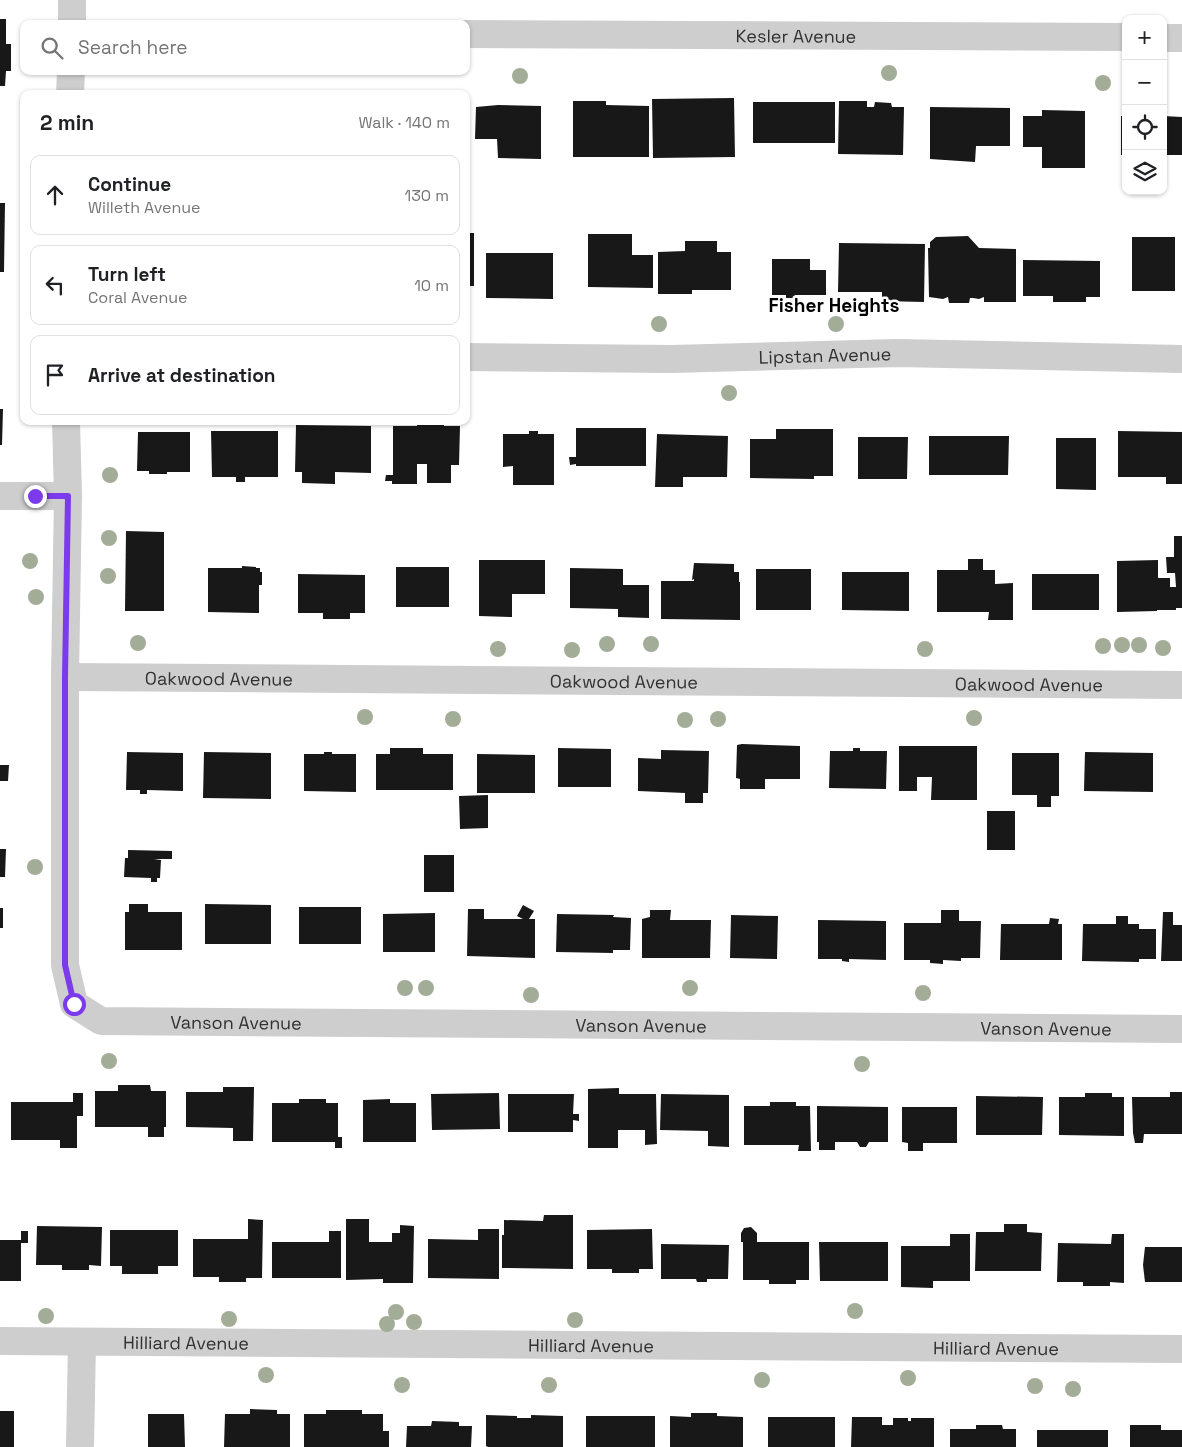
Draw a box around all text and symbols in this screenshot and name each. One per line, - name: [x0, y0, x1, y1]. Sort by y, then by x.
- map controls: [1122, 15, 1167, 195]
- button: +: [1122, 15, 1167, 60]
- search box: [20, 20, 470, 75]
- street label: Kesler Avenue: [736, 24, 856, 47]
- icon: search: [38, 34, 66, 62]
- text: Search here: [78, 35, 188, 60]
- button: −: [1122, 60, 1167, 105]
- button: locate: [1122, 105, 1167, 150]
- text: 2 min: [40, 109, 94, 136]
- text: Walk · 140 m: [358, 112, 450, 133]
- button: layers: [1122, 150, 1167, 195]
- text: Continue: [88, 172, 171, 197]
- icon: ahead: [41, 181, 69, 209]
- text: 130 m: [405, 185, 449, 206]
- text: Willeth Avenue: [88, 197, 201, 218]
- text: Turn left: [88, 262, 166, 287]
- icon: left: [41, 271, 69, 299]
- text: 10 m: [414, 275, 449, 296]
- text: Coral Avenue: [88, 287, 187, 308]
- district label: Fisher Heights: [769, 293, 899, 318]
- street label: Lipstan Avenue: [758, 342, 892, 368]
- icon: arrive: [41, 361, 69, 389]
- text: Arrive at destination: [88, 363, 276, 388]
- route end: [24, 485, 47, 508]
- street label: Oakwood Avenue: [145, 666, 293, 690]
- street label: Oakwood Avenue: [550, 669, 698, 693]
- street label: Oakwood Avenue: [955, 672, 1103, 696]
- route start: [63, 993, 86, 1016]
- street label: Vanson Avenue: [170, 1010, 302, 1034]
- street label: Vanson Avenue: [575, 1013, 707, 1037]
- street label: Vanson Avenue: [980, 1016, 1112, 1040]
- street label: Hilliard Avenue: [123, 1330, 249, 1354]
- street label: Hilliard Avenue: [528, 1333, 654, 1357]
- street label: Hilliard Avenue: [933, 1336, 1059, 1360]

